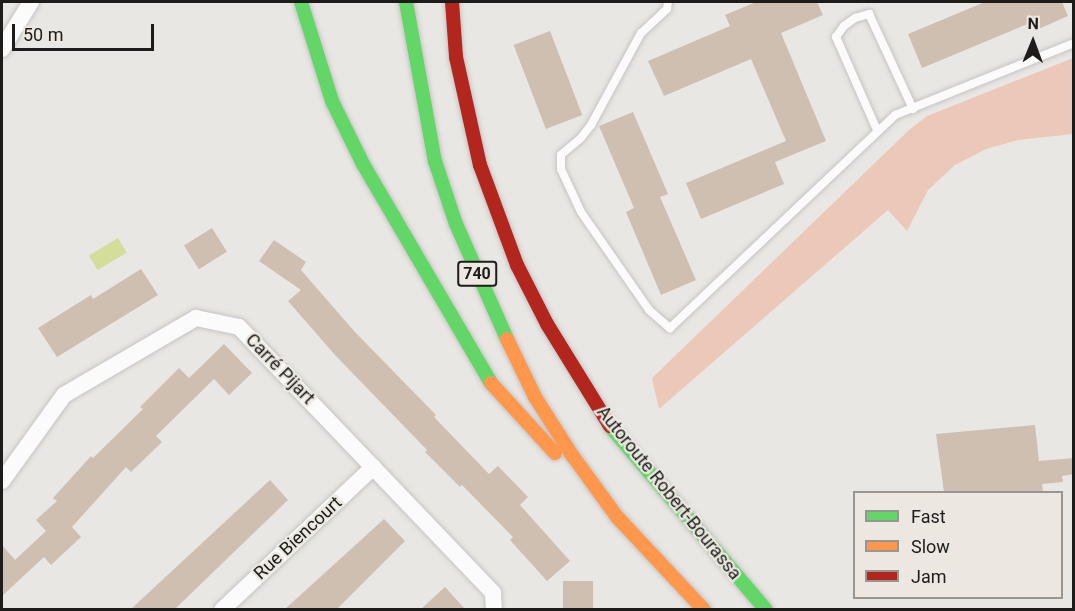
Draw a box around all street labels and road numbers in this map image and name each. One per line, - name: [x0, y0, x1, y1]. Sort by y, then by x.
- road number: 740: [456, 261, 498, 287]
- street label: Carré Pijart: [241, 329, 319, 409]
- street label: Autoroute Robert-Bourassa: [592, 402, 746, 584]
- street label: Rue Biencourt: [250, 492, 346, 584]

